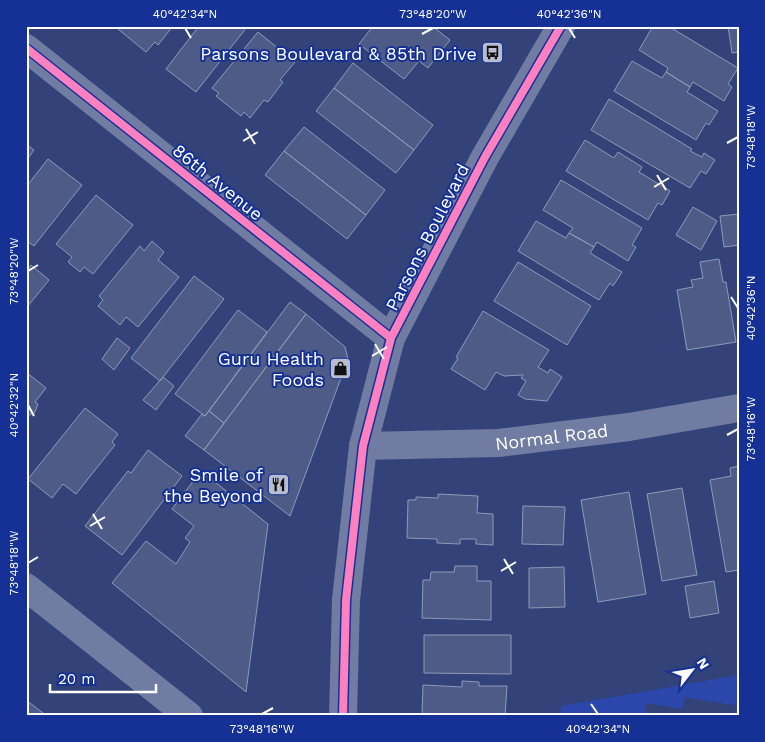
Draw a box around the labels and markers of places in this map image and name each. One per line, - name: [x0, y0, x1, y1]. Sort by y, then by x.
- bus stop icon: Parsons Boulevard & 85th Drive: [481, 41, 505, 65]
- place label: Parsons Boulevard & 85th Drive: [200, 43, 477, 64]
- place label: Guru Health Foods: [218, 348, 324, 390]
- shop icon: Guru Health Foods: [328, 356, 352, 380]
- place label: Smile of the Beyond: [164, 464, 263, 506]
- restaurant icon: Smile of the Beyond: [267, 472, 291, 496]

